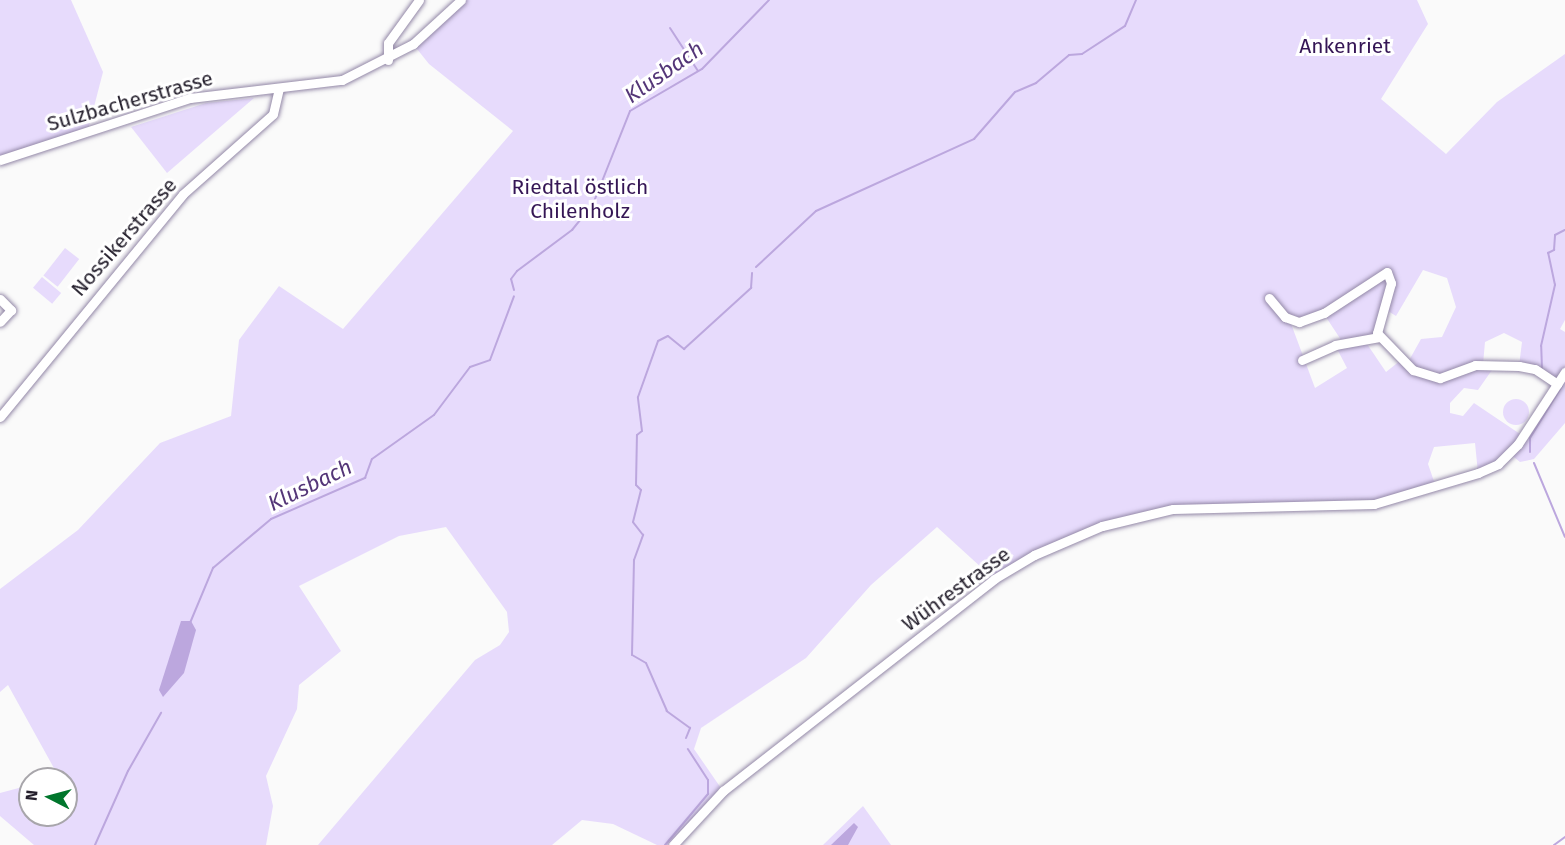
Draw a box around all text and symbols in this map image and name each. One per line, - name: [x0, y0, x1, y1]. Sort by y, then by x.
- park label: Ankenriet: [1299, 33, 1391, 59]
- water label: Klusbach: [619, 35, 709, 109]
- street label: Sulzbacherstrasse: [44, 65, 216, 137]
- street label: Nossikerstrasse: [66, 173, 182, 301]
- park label: Riedtal östlich Chilenholz: [512, 174, 648, 224]
- water label: Klusbach: [264, 453, 356, 517]
- street label: Wührestrasse: [897, 541, 1015, 637]
- north arrow: [18, 767, 78, 827]
- text: N: [22, 789, 42, 802]

